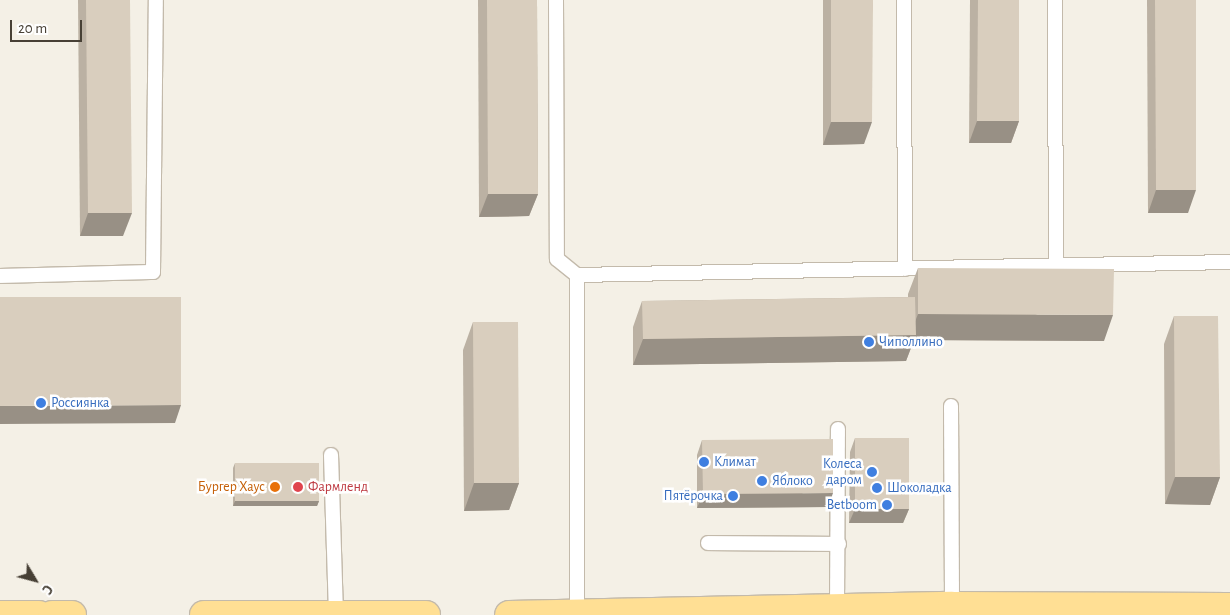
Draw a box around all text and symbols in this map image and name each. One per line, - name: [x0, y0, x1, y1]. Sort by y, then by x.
- scale bar: [12, 10, 85, 42]
- text: 20 m: [18, 21, 47, 36]
- place label: Чиполлино: [879, 334, 943, 350]
- marker: Чиполлино: [863, 336, 875, 348]
- place label: Россиянка: [51, 395, 109, 411]
- marker: Россиянка: [35, 397, 47, 409]
- place label: Климат: [714, 454, 756, 470]
- marker: Климат: [698, 456, 710, 468]
- place label: Колеса даром: [823, 456, 862, 488]
- marker: Колеса даром: [866, 466, 878, 478]
- place label: Яблоко: [772, 473, 813, 489]
- marker: Яблоко: [756, 475, 768, 487]
- place label: Бургер Хаус: [198, 479, 265, 495]
- place label: Фармленд: [308, 479, 368, 495]
- place label: Шоколадка: [887, 480, 952, 496]
- marker: Бургер Хаус: [269, 481, 281, 493]
- marker: Фармленд: [292, 481, 304, 493]
- marker: Шоколадка: [871, 482, 883, 494]
- place label: Пятёрочка: [663, 488, 723, 504]
- marker: Пятёрочка: [727, 490, 739, 502]
- place label: Betboom: [827, 497, 877, 513]
- marker: Betboom: [881, 499, 893, 511]
- north arrow: [10, 555, 60, 605]
- text: С: [39, 582, 55, 596]

